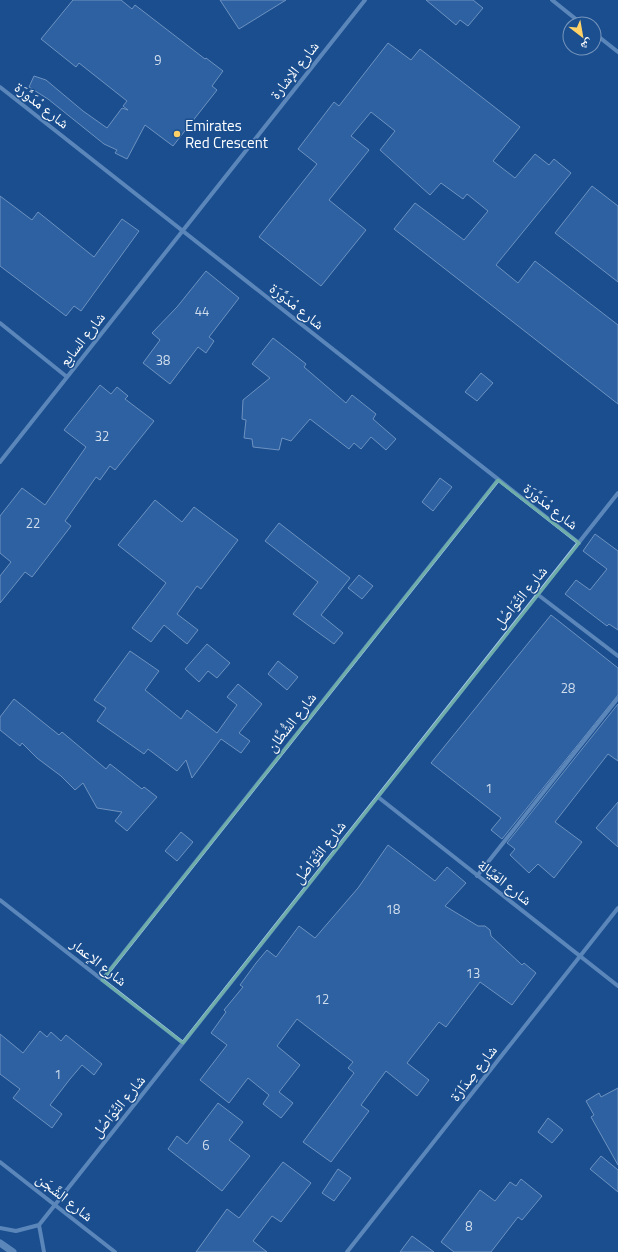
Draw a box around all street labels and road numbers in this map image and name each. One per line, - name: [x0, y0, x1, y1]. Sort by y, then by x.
- street label: شارع الإشارة: [264, 36, 324, 104]
- street label: شارع مْدَوَّرَة: [9, 76, 75, 134]
- street label: شارع مْدَوَّرَة: [264, 277, 330, 335]
- street label: شارع السابع: [53, 307, 111, 371]
- street label: شارع مْدَوَّرَة: [518, 477, 584, 535]
- street label: شارع التَّوَاصُل: [487, 560, 553, 633]
- street label: شارع الشُّطَّان: [260, 687, 322, 757]
- street label: شارع التَّوَاصُل: [287, 815, 351, 889]
- street label: شارع العَيَّالة: [473, 853, 537, 911]
- street label: شارع الإعمار: [65, 932, 132, 992]
- street label: شارع صِدَارَة: [444, 1040, 503, 1106]
- street label: شارع التَّوَاصُل: [85, 1069, 151, 1142]
- street label: شارع الشَّجَن: [31, 1167, 99, 1227]

